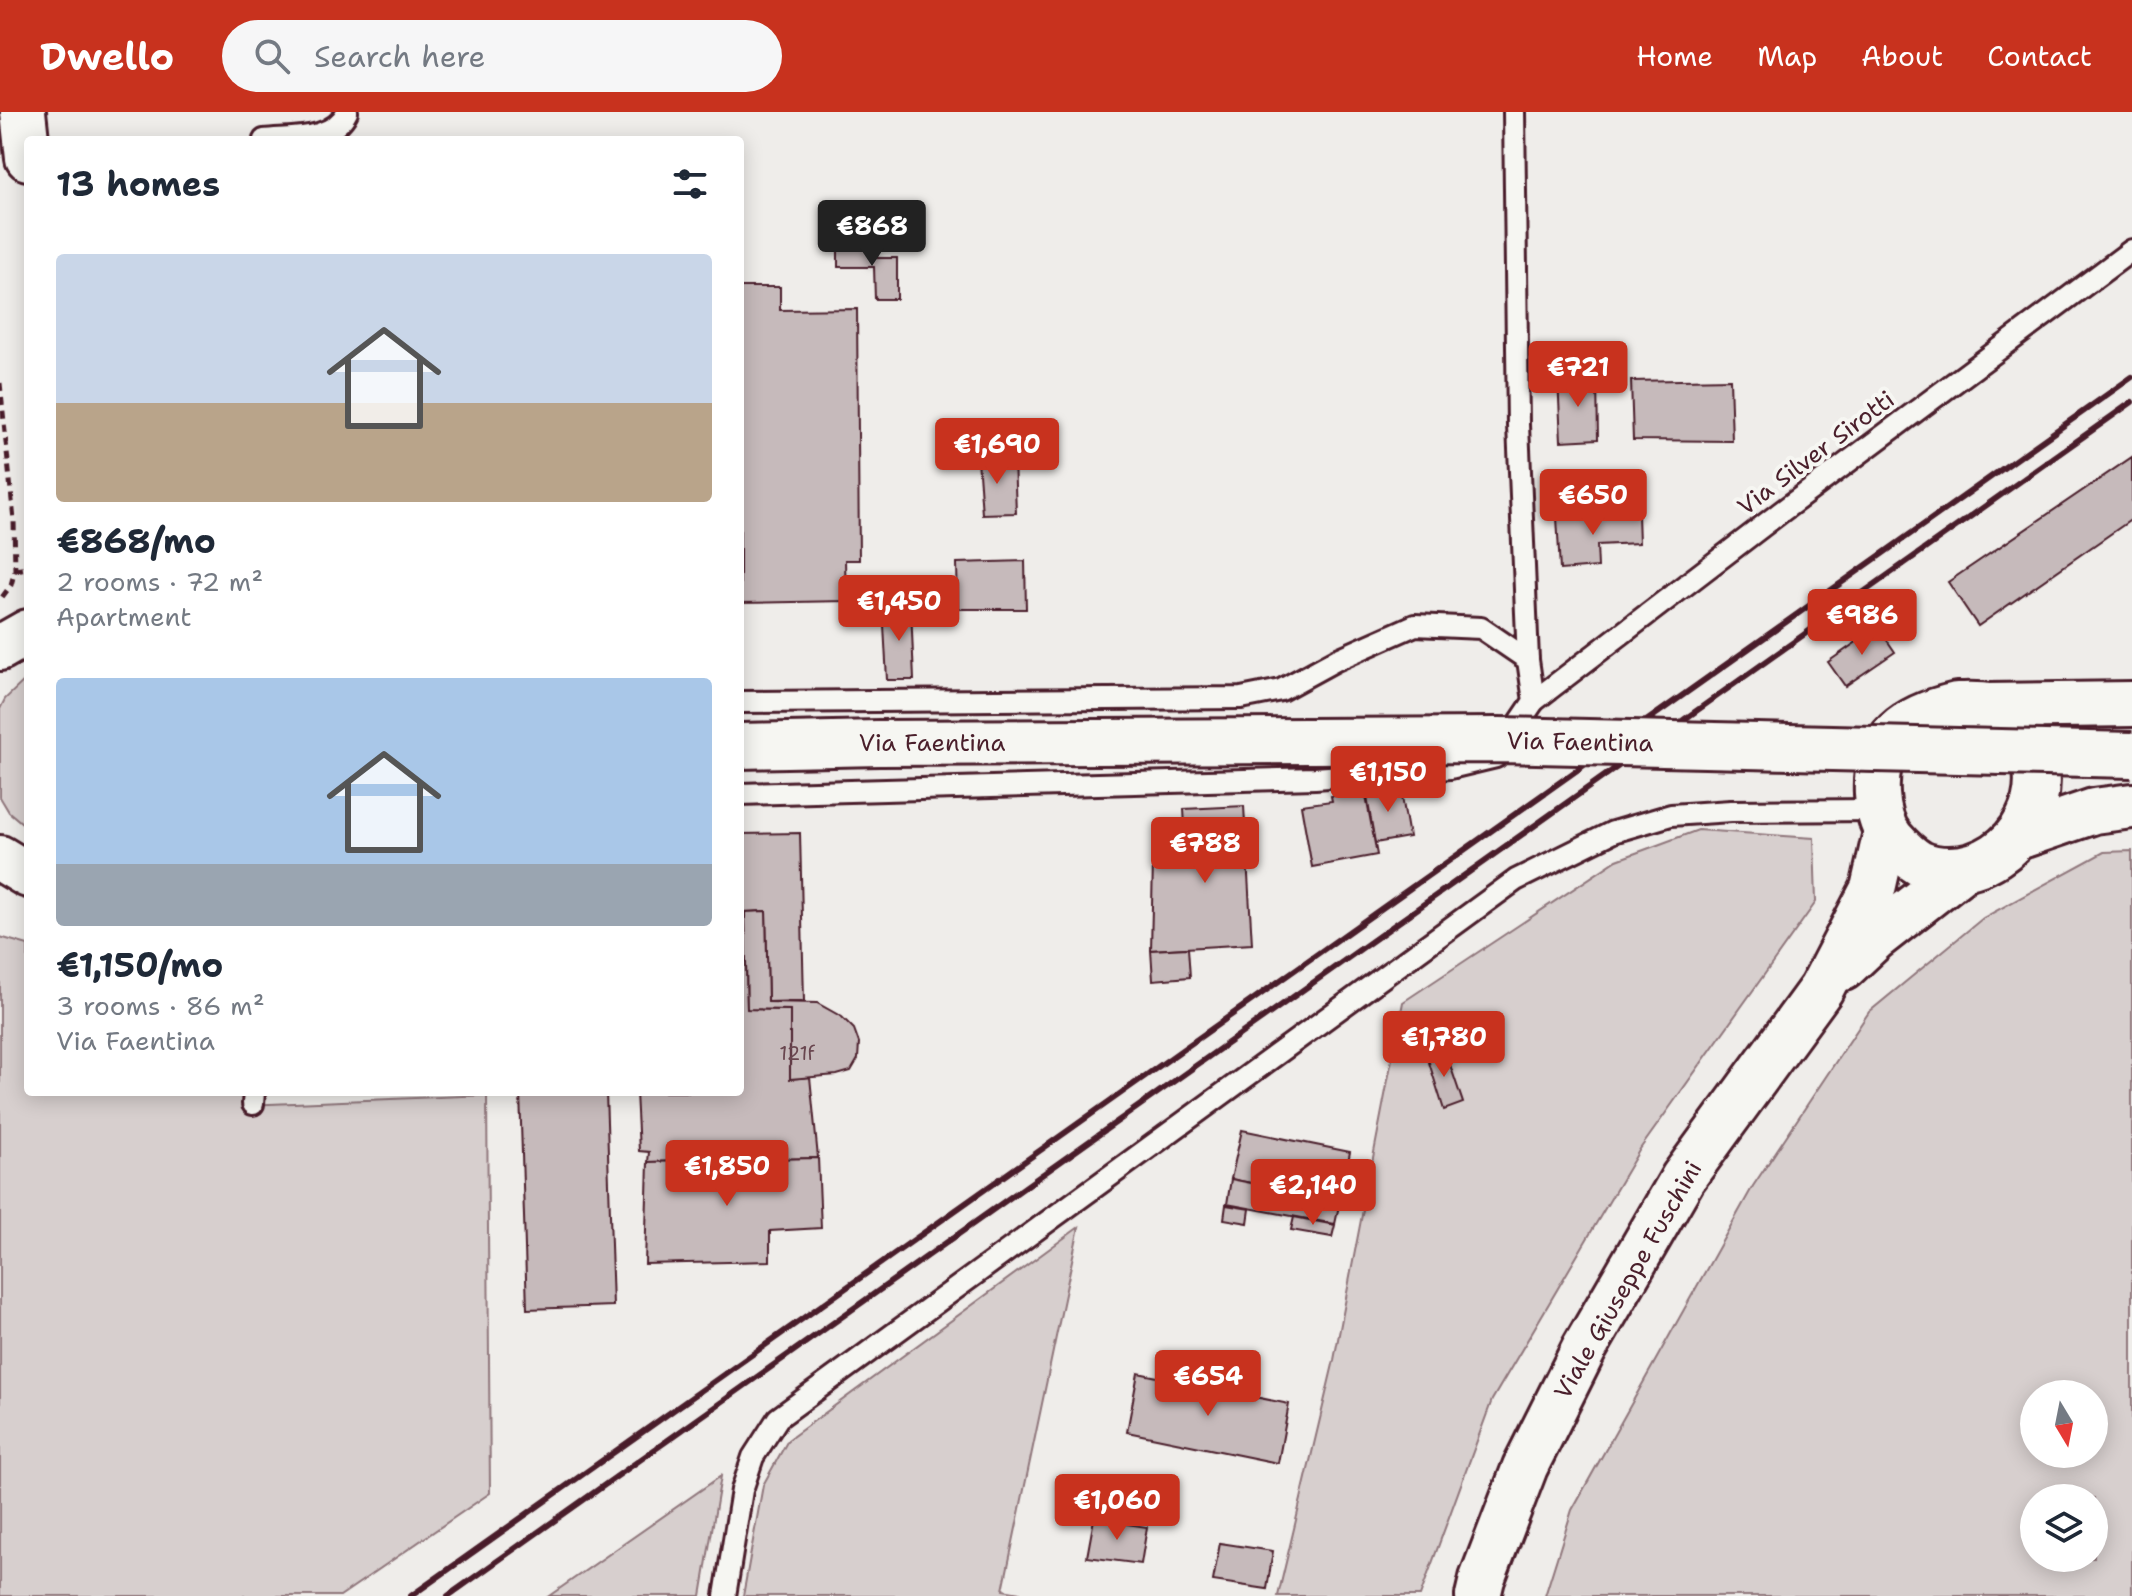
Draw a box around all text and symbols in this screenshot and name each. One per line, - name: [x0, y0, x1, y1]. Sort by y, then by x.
- search box: [222, 20, 782, 92]
- text: Dwello: [40, 31, 174, 82]
- icon: search: [250, 34, 294, 78]
- text: Search here: [314, 36, 486, 77]
- text: Home: [1636, 37, 1713, 75]
- text: Map: [1757, 37, 1817, 75]
- text: About: [1861, 37, 1943, 75]
- text: Contact: [1987, 37, 2092, 75]
- text: 13 homes: [56, 161, 220, 207]
- icon: filters: [668, 162, 712, 206]
- pin: €868: [825, 200, 919, 268]
- text: €868: [836, 208, 908, 243]
- icon: home: [312, 306, 456, 450]
- pin: €721: [1531, 341, 1625, 409]
- text: €721: [1546, 349, 1610, 384]
- street label: Via Silver Sirotti: [1731, 383, 1901, 523]
- pin: €1,690: [932, 418, 1062, 486]
- text: €1,690: [953, 426, 1041, 461]
- pin: €650: [1546, 469, 1640, 537]
- text: €650: [1558, 477, 1628, 512]
- text: €868/mo: [56, 518, 216, 564]
- text: 2 rooms · 72 m²: [56, 564, 263, 599]
- pin: €1,450: [834, 575, 964, 643]
- text: €1,450: [856, 583, 942, 618]
- pin: €986: [1815, 589, 1909, 657]
- text: €986: [1826, 597, 1898, 632]
- text: Apartment: [56, 599, 192, 634]
- street label: Via Faentina: [1506, 725, 1654, 759]
- street label: Via Faentina: [859, 727, 1005, 759]
- icon: home: [312, 730, 456, 874]
- pin: €1,150: [1323, 746, 1453, 814]
- text: €1,150: [1349, 754, 1427, 789]
- pin: €788: [1158, 817, 1252, 885]
- text: €788: [1169, 825, 1241, 860]
- text: €1,150/mo: [56, 942, 223, 988]
- text: 3 rooms · 86 m²: [56, 988, 265, 1023]
- pin: €1,780: [1379, 1011, 1509, 1079]
- text: €1,780: [1401, 1019, 1487, 1054]
- text: Via Faentina: [56, 1023, 215, 1058]
- house number: 121f: [779, 1040, 816, 1066]
- pin: €1,850: [662, 1140, 792, 1208]
- text: €1,850: [683, 1148, 771, 1183]
- street label: Viale Giuseppe Fuschini: [1547, 1155, 1709, 1405]
- pin: €2,140: [1248, 1159, 1378, 1227]
- text: €2,140: [1269, 1167, 1357, 1202]
- pin: €654: [1161, 1350, 1255, 1418]
- text: €654: [1173, 1358, 1243, 1393]
- north arrow: [2020, 1380, 2108, 1468]
- map controls: [2020, 1380, 2108, 1572]
- pin: €1,060: [1052, 1474, 1182, 1542]
- text: €1,060: [1073, 1482, 1161, 1517]
- button: layers: [2020, 1484, 2108, 1572]

